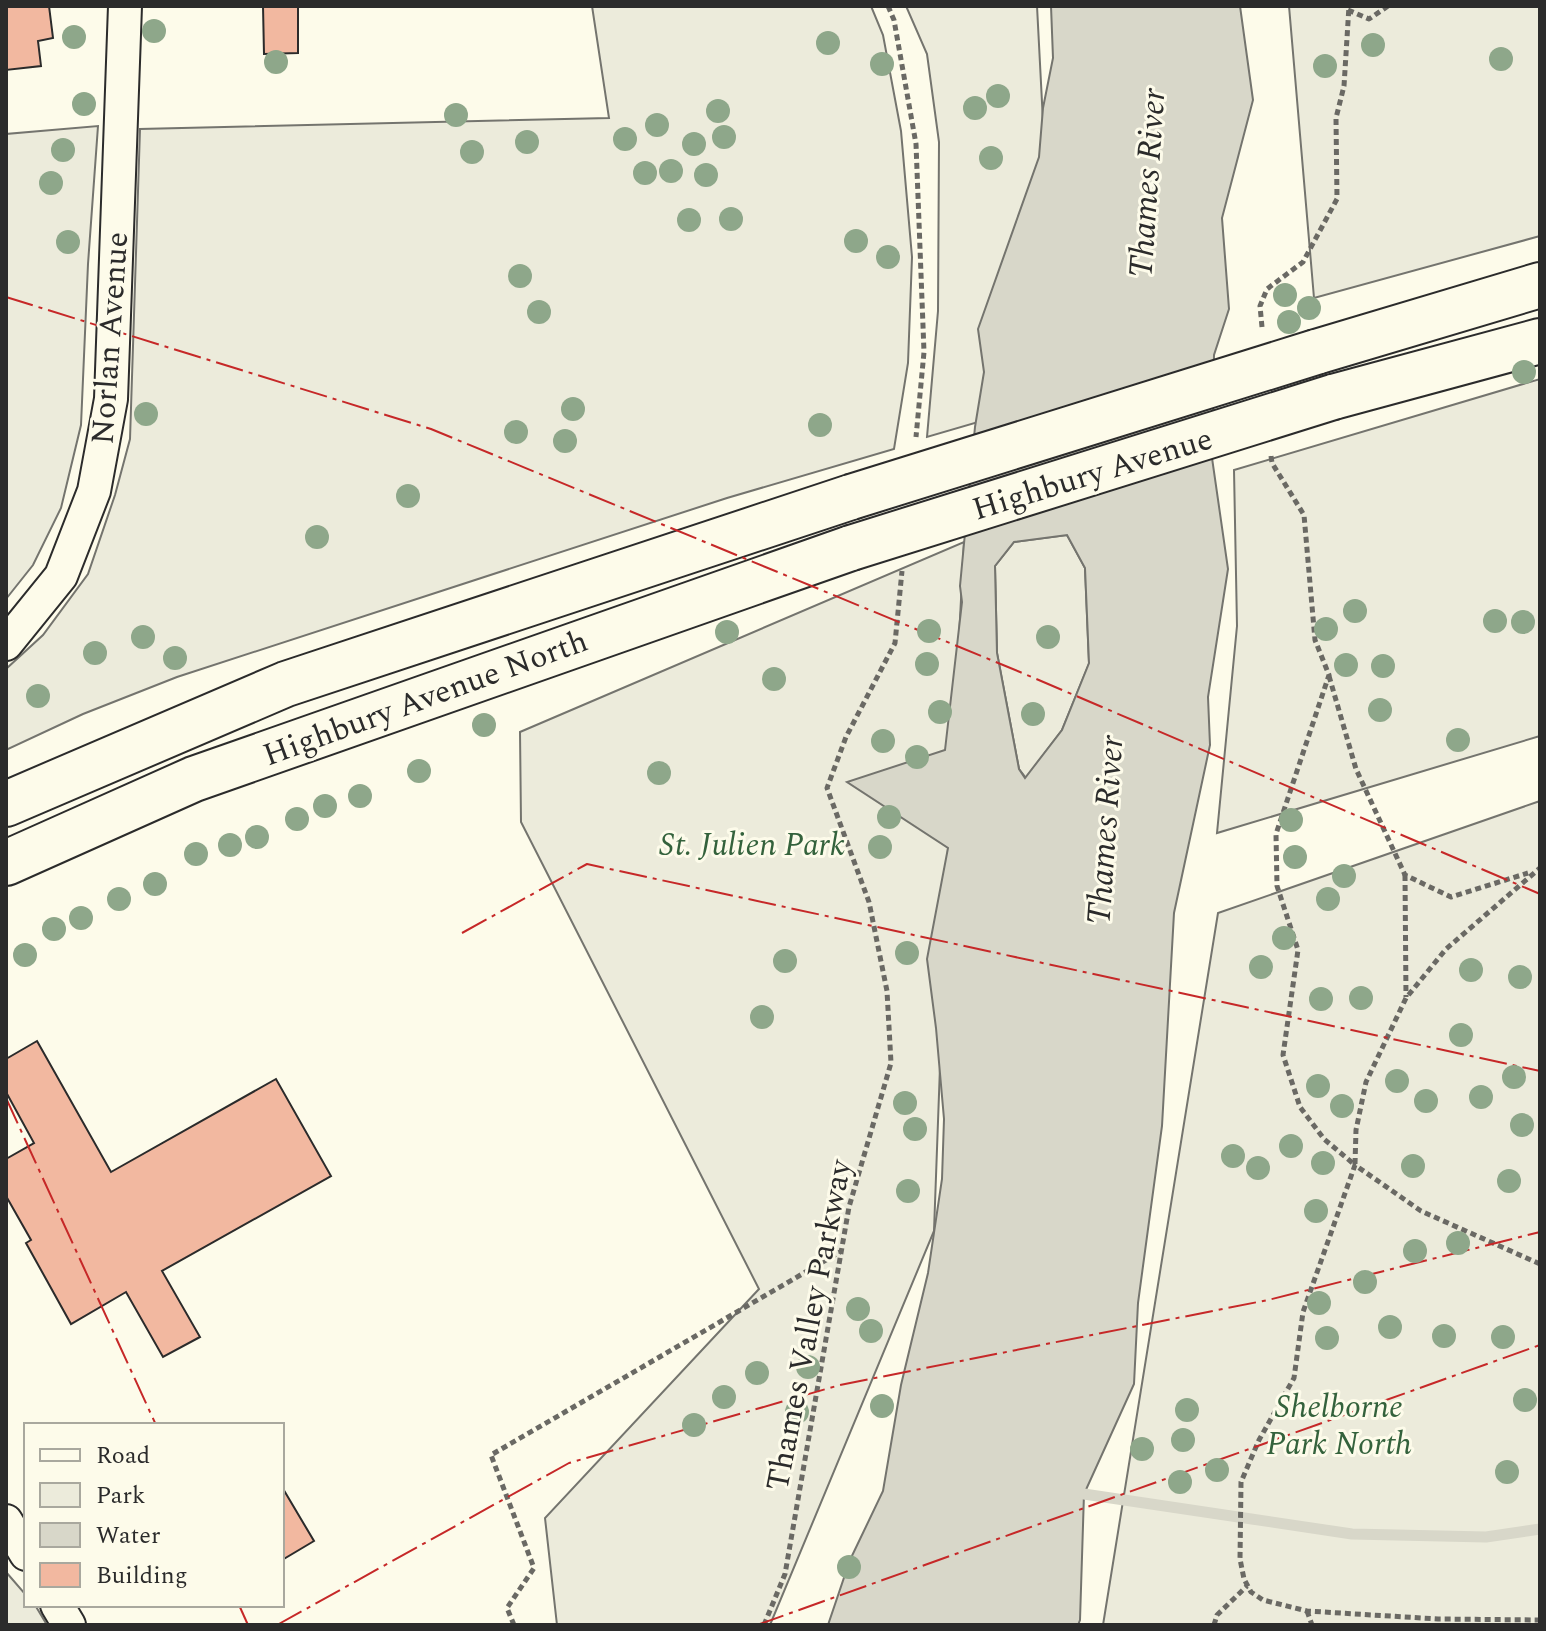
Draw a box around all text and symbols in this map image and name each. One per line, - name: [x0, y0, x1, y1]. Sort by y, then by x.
- water label: Thames River: [1115, 86, 1181, 280]
- street label: Norlan Avenue: [79, 230, 142, 446]
- street label: Highbury Avenue: [966, 415, 1219, 534]
- street label: Highbury Avenue North: [256, 617, 595, 780]
- water label: Thames River: [1073, 733, 1139, 927]
- park label: St. Julien Park: [659, 821, 845, 870]
- street label: Thames Valley Parkway: [753, 1154, 866, 1495]
- park label: Shelborne Park North: [1266, 1383, 1412, 1469]
- legend: [24, 1423, 284, 1607]
- text: Road: [96, 1438, 150, 1474]
- text: Park: [96, 1478, 146, 1514]
- text: Water: [96, 1518, 160, 1554]
- text: Building: [96, 1558, 188, 1594]

